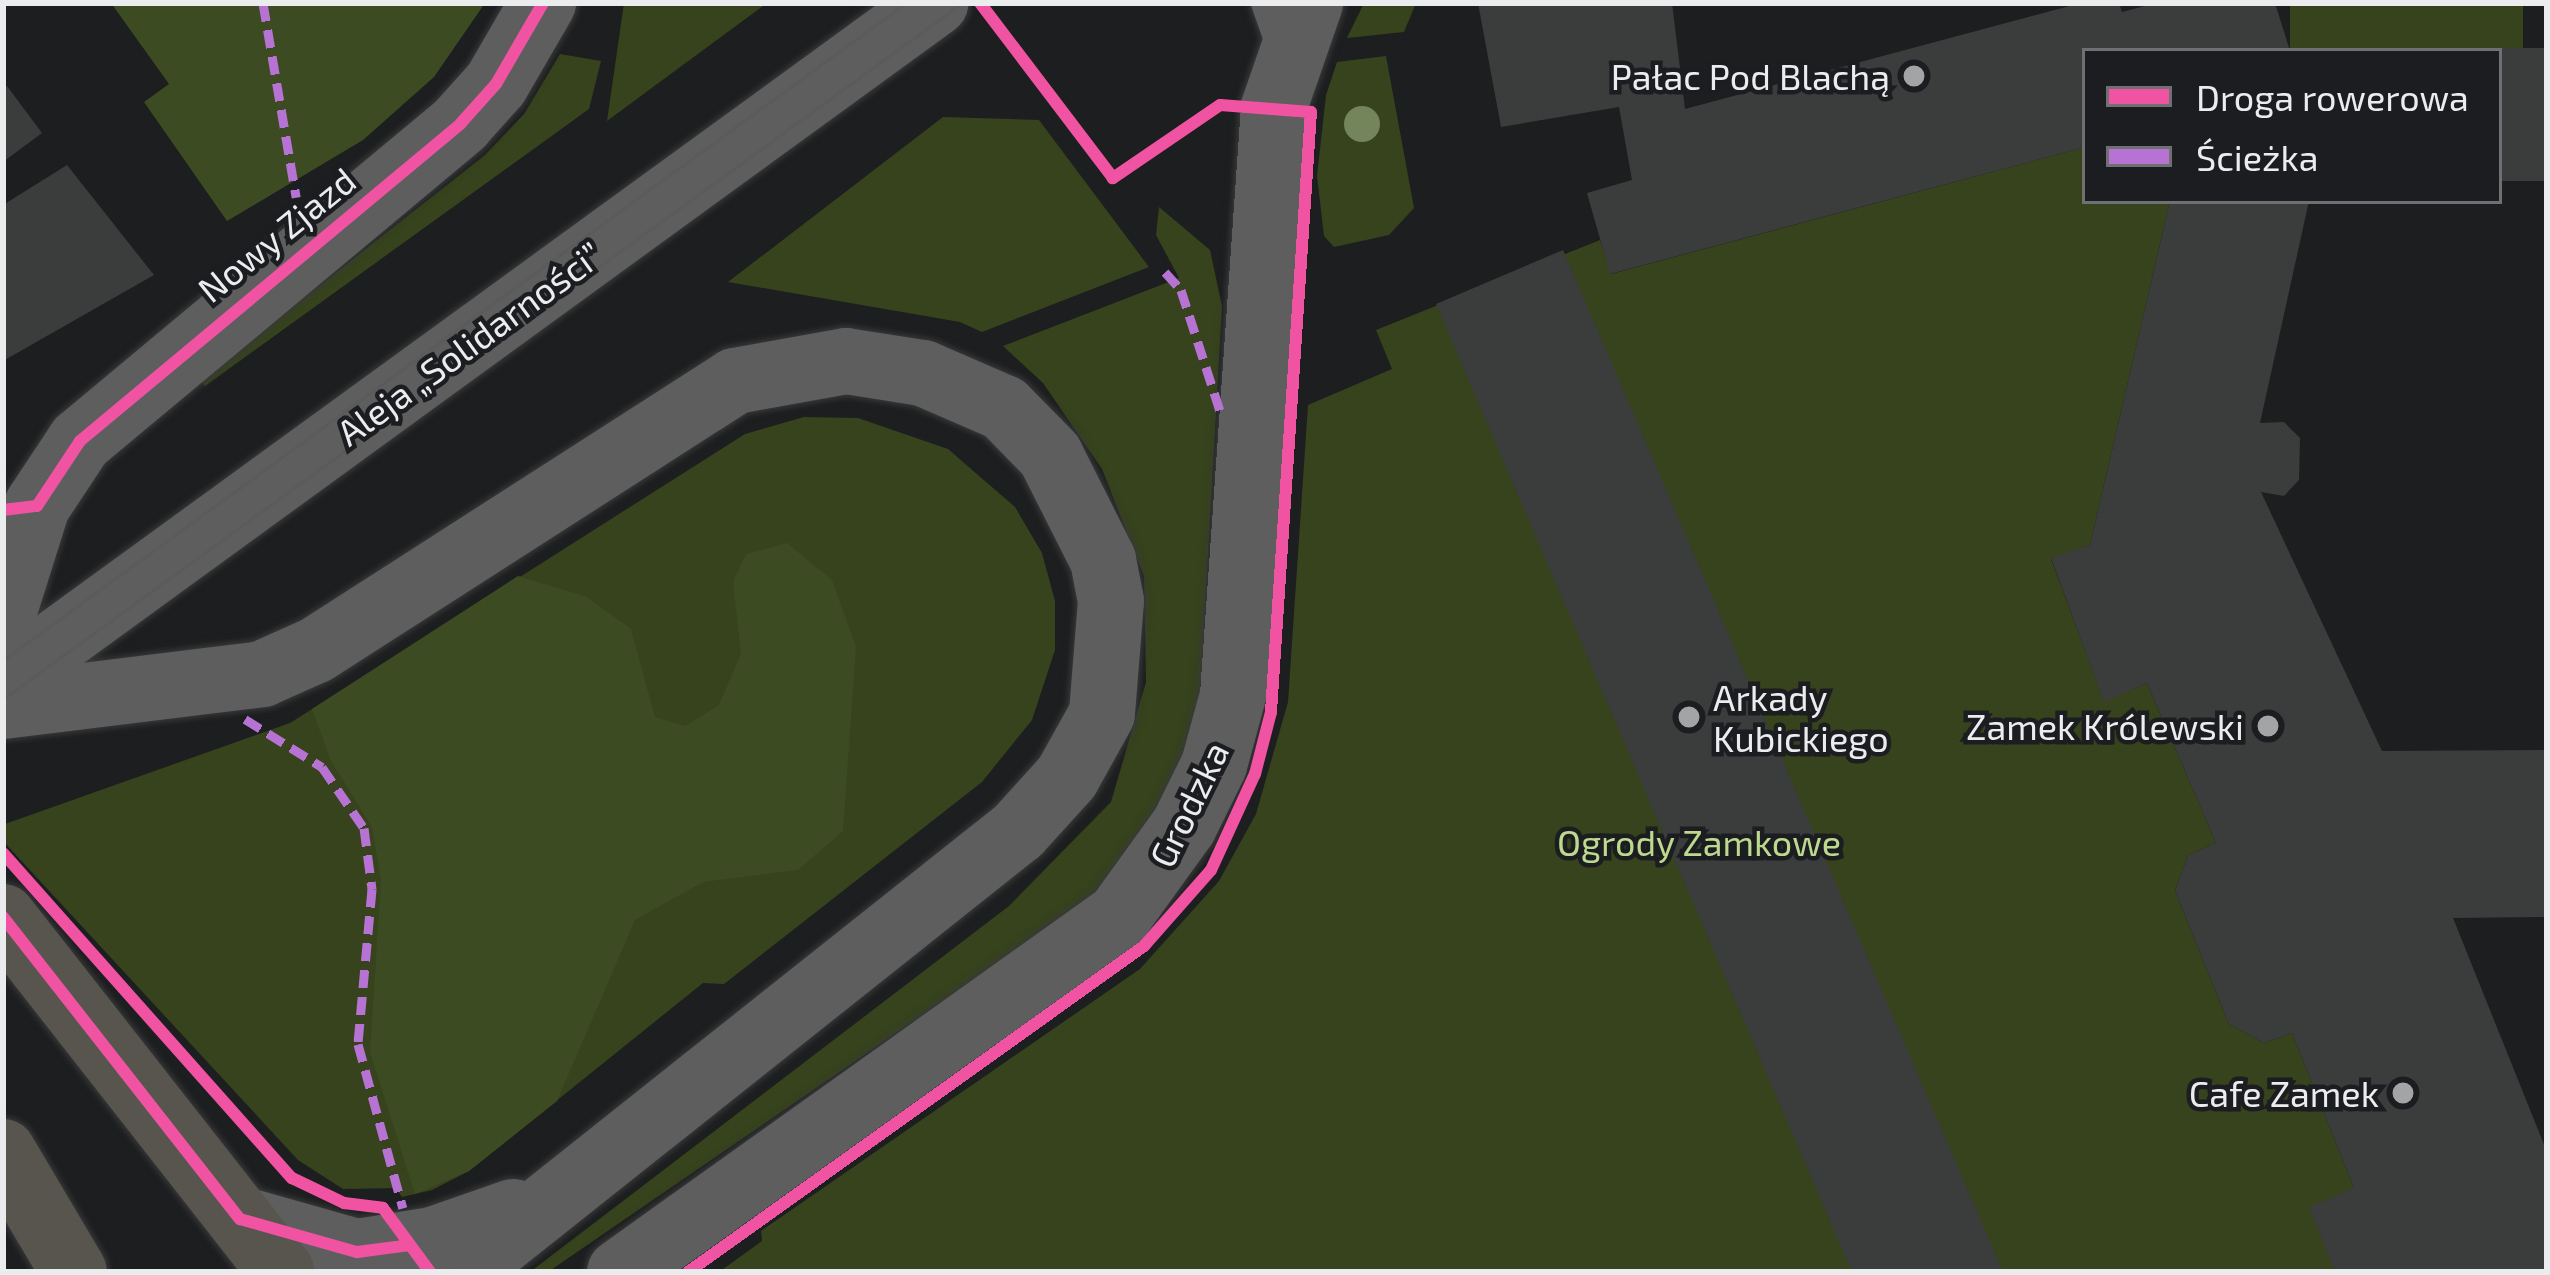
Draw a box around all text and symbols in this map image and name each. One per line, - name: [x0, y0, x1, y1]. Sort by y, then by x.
- legend: [2082, 48, 2502, 204]
- place label: Pałac Pod Blachą: [1611, 54, 1890, 98]
- marker: Pałac Pod Blachą: [1901, 63, 1927, 89]
- text: Droga rowerowa: [2196, 75, 2469, 118]
- text: Ścieżka: [2196, 135, 2319, 178]
- street label: Nowy Zjazd: [188, 157, 364, 311]
- street label: Aleja „Solidarności”: [328, 232, 610, 454]
- place label: Arkady Kubickiego: [1713, 674, 1889, 759]
- marker: Arkady Kubickiego: [1676, 704, 1702, 730]
- place label: Zamek Królewski: [1966, 704, 2244, 748]
- marker: Zamek Królewski: [2255, 713, 2281, 739]
- street label: Grodzka: [1139, 734, 1237, 874]
- park label: Ogrody Zamkowe: [1557, 820, 1841, 864]
- place label: Cafe Zamek: [2189, 1071, 2379, 1115]
- marker: Cafe Zamek: [2390, 1080, 2416, 1106]

